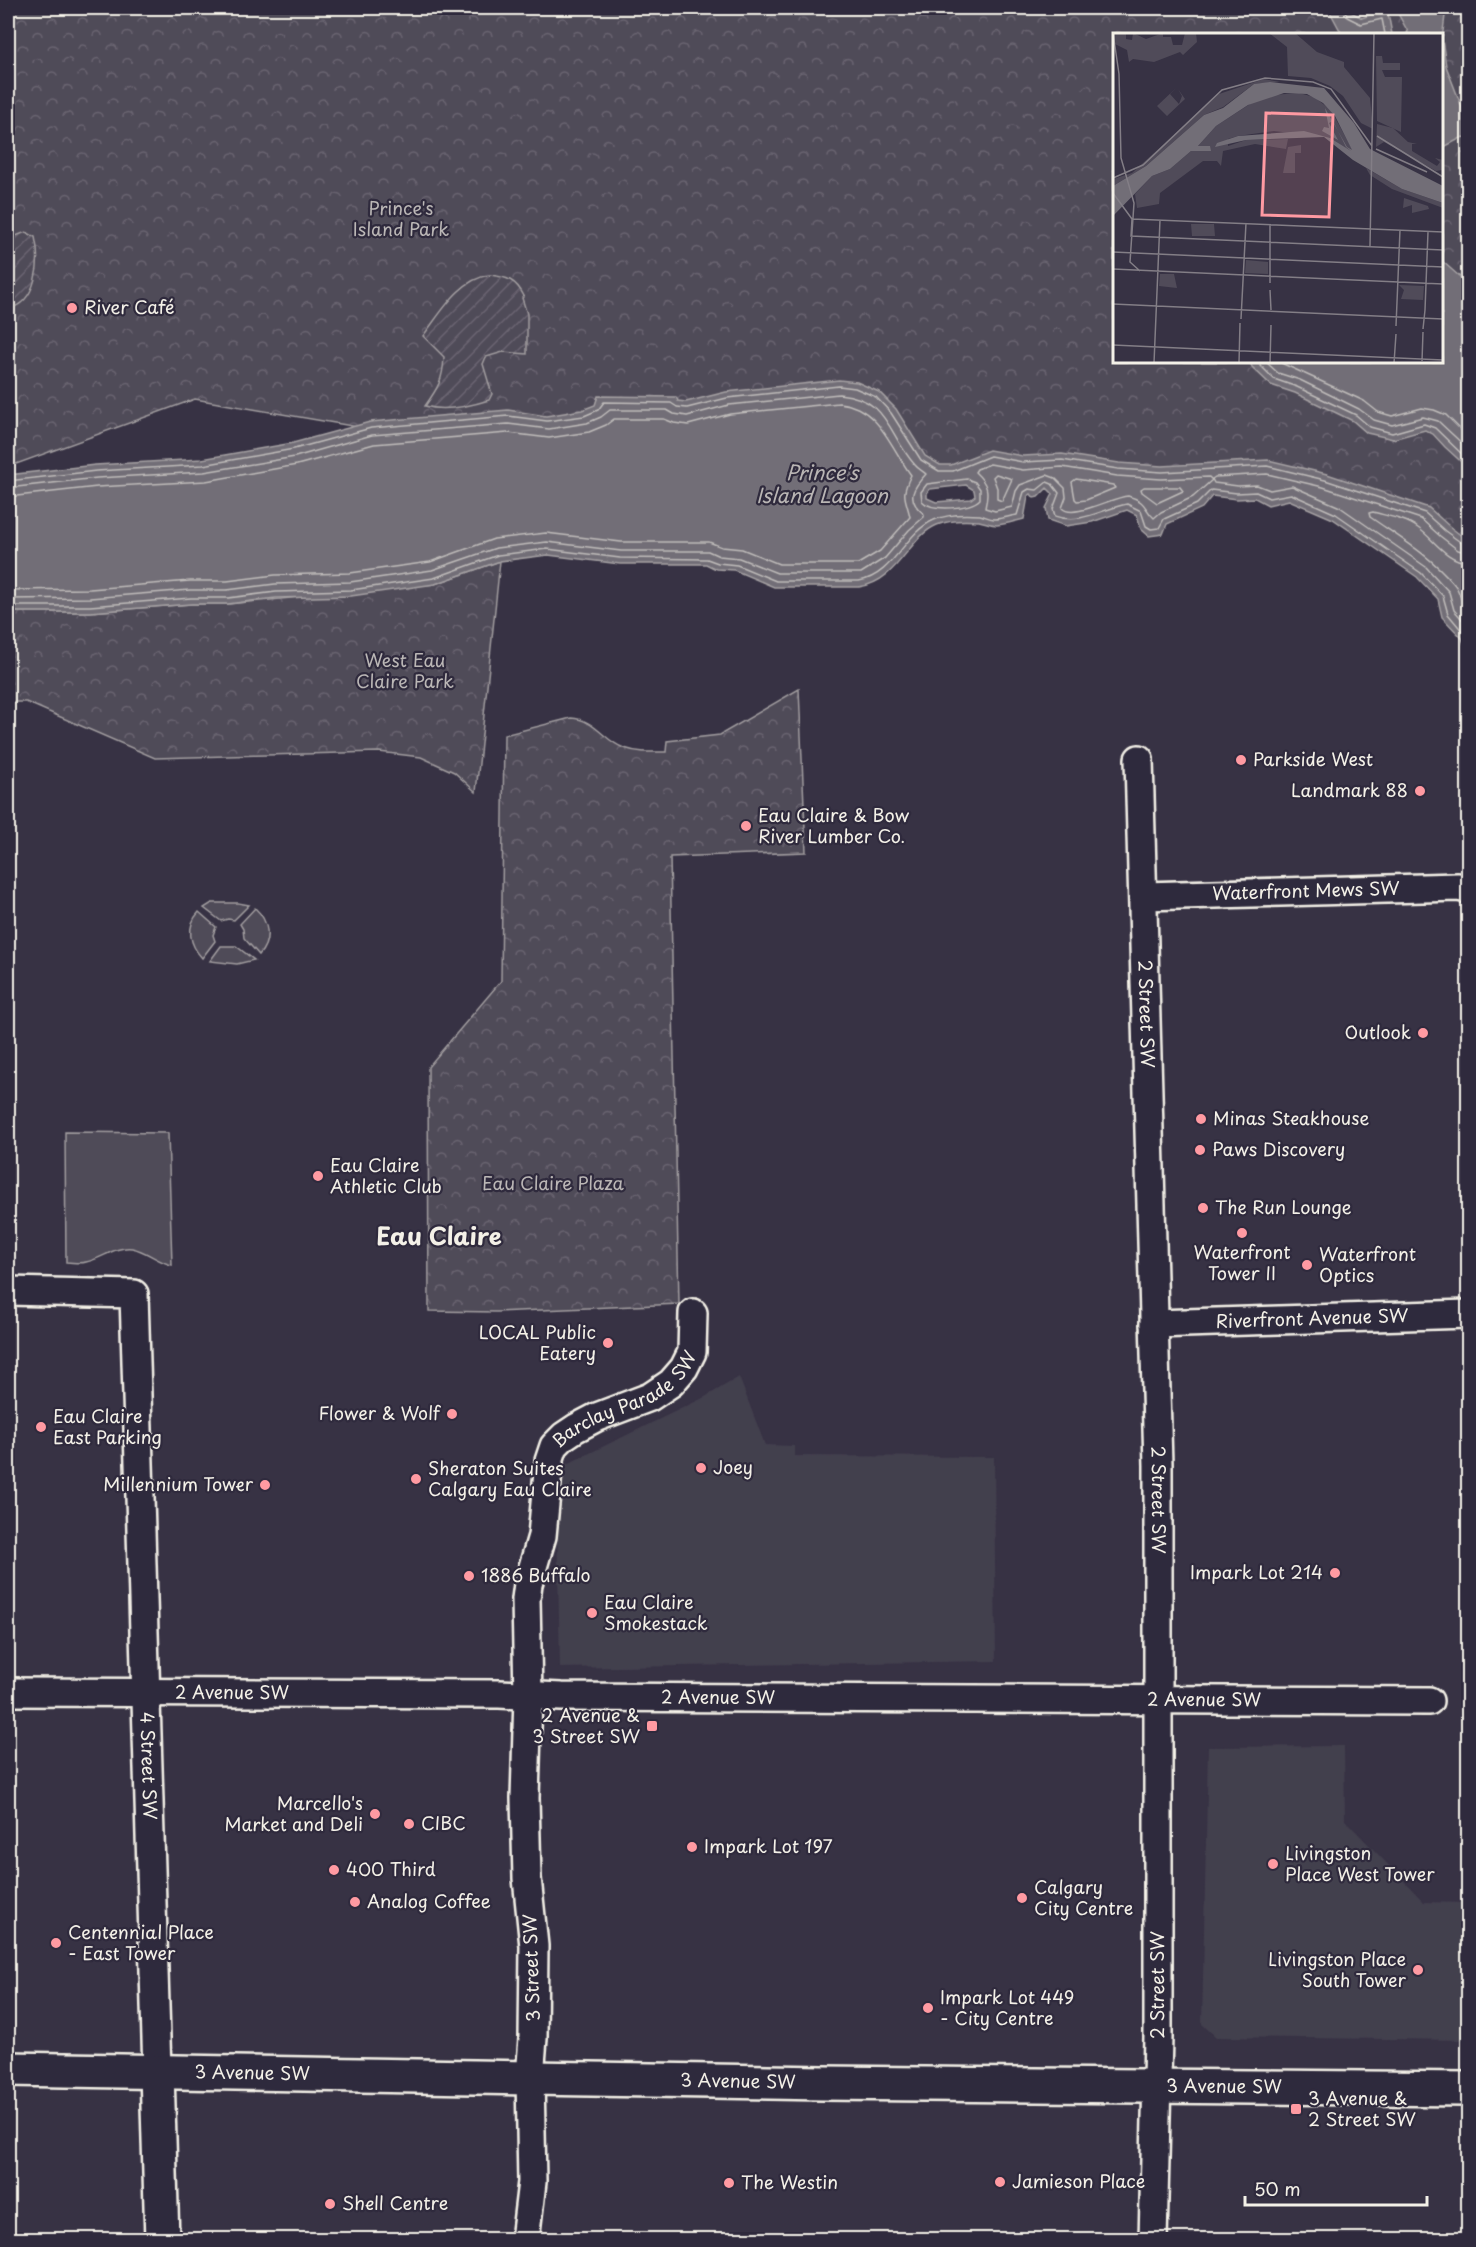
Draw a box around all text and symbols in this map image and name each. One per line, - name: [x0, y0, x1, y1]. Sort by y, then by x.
- inset map: [1113, 33, 1443, 363]
- park label: Prince's Island Park: [353, 194, 449, 242]
- place label: River Café: [84, 293, 175, 320]
- marker: River Café: [65, 301, 79, 315]
- water label: Prince's Island Lagoon: [756, 457, 889, 510]
- park label: West Eau Claire Park: [356, 646, 454, 694]
- place label: Parkside West: [1253, 745, 1373, 772]
- marker: Parkside West: [1234, 753, 1248, 767]
- place label: Landmark 88: [1291, 776, 1408, 803]
- marker: Landmark 88: [1413, 784, 1427, 798]
- place label: Eau Claire & Bow River Lumber Co.: [758, 801, 910, 849]
- marker: Eau Claire & Bow River Lumber Co.: [739, 819, 753, 833]
- street label: Waterfront Mews SW: [1212, 874, 1400, 906]
- street label: 2 Street SW: [1132, 960, 1162, 1068]
- place label: Outlook: [1344, 1018, 1411, 1045]
- marker: Outlook: [1416, 1026, 1430, 1040]
- place label: Minas Steakhouse: [1213, 1104, 1370, 1131]
- marker: Minas Steakhouse: [1194, 1112, 1208, 1126]
- place label: Paws Discovery: [1212, 1135, 1345, 1162]
- marker: Paws Discovery: [1193, 1143, 1207, 1157]
- place label: Eau Claire Athletic Club: [330, 1151, 442, 1199]
- marker: Eau Claire Athletic Club: [311, 1169, 325, 1183]
- park label: Eau Claire Plaza: [482, 1169, 625, 1196]
- place label: The Run Lounge: [1215, 1193, 1352, 1220]
- marker: The Run Lounge: [1196, 1201, 1210, 1215]
- district label: Eau Claire: [376, 1217, 502, 1253]
- marker: Waterfront Tower II: [1235, 1226, 1249, 1240]
- place label: Waterfront Tower II: [1193, 1238, 1291, 1286]
- place label: Waterfront Optics: [1319, 1240, 1416, 1288]
- marker: Waterfront Optics: [1300, 1258, 1314, 1272]
- street label: Riverfront Avenue SW: [1215, 1301, 1409, 1334]
- place label: LOCAL Public Eatery: [479, 1318, 596, 1366]
- marker: LOCAL Public Eatery: [601, 1336, 615, 1350]
- street label: Barclay Parade SW: [545, 1346, 703, 1453]
- place label: Flower & Wolf: [319, 1399, 442, 1426]
- place label: Eau Claire East Parking: [53, 1402, 162, 1450]
- marker: Flower & Wolf: [445, 1407, 459, 1421]
- marker: Eau Claire East Parking: [34, 1420, 48, 1434]
- street label: 2 Street SW: [1145, 1445, 1173, 1554]
- place label: Joey: [713, 1453, 753, 1480]
- place label: Sheraton Suites Calgary Eau Claire: [428, 1454, 592, 1502]
- marker: Joey: [694, 1461, 708, 1475]
- place label: Millennium Tower: [103, 1470, 254, 1497]
- marker: Sheraton Suites Calgary Eau Claire: [409, 1472, 423, 1486]
- marker: Millennium Tower: [258, 1478, 272, 1492]
- place label: Impark Lot 214: [1190, 1558, 1323, 1585]
- place label: 1886 Buffalo: [481, 1561, 591, 1588]
- marker: Impark Lot 214: [1328, 1566, 1342, 1580]
- marker: 1886 Buffalo: [462, 1569, 476, 1583]
- place label: Eau Claire Smokestack: [604, 1588, 708, 1636]
- marker: Eau Claire Smokestack: [585, 1606, 599, 1620]
- street label: 2 Avenue SW: [175, 1678, 290, 1705]
- street label: 2 Avenue SW: [661, 1682, 776, 1710]
- street label: 2 Avenue SW: [1147, 1685, 1262, 1712]
- place label: 2 Avenue & 3 Street SW: [532, 1701, 640, 1749]
- street label: 4 Street SW: [134, 1711, 165, 1820]
- marker: 2 Avenue & 3 Street SW: [645, 1719, 659, 1733]
- place label: Marcello's Market and Deli: [225, 1789, 363, 1837]
- marker: Marcello's Market and Deli: [368, 1807, 382, 1821]
- place label: CIBC: [421, 1809, 466, 1836]
- marker: CIBC: [402, 1817, 416, 1831]
- place label: Impark Lot 197: [704, 1832, 833, 1859]
- place label: Livingston Place West Tower: [1285, 1839, 1435, 1887]
- marker: Impark Lot 197: [685, 1840, 699, 1854]
- place label: 400 Third: [346, 1855, 436, 1882]
- marker: Livingston Place West Tower: [1266, 1857, 1280, 1871]
- marker: 400 Third: [327, 1863, 341, 1877]
- place label: Calgary City Centre: [1034, 1873, 1133, 1921]
- place label: Analog Coffee: [367, 1887, 491, 1914]
- marker: Calgary City Centre: [1015, 1891, 1029, 1905]
- marker: Analog Coffee: [348, 1895, 362, 1909]
- street label: 3 Street SW: [515, 1914, 546, 2022]
- place label: Centennial Place - East Tower: [68, 1918, 214, 1966]
- street label: 2 Street SW: [1143, 1931, 1170, 2039]
- marker: Centennial Place - East Tower: [49, 1936, 63, 1950]
- place label: Livingston Place South Tower: [1268, 1945, 1407, 1993]
- marker: Livingston Place South Tower: [1411, 1963, 1425, 1977]
- place label: Impark Lot 449 - City Centre: [940, 1983, 1074, 2031]
- marker: Impark Lot 449 - City Centre: [921, 2001, 935, 2015]
- street label: 3 Avenue SW: [194, 2057, 311, 2086]
- street label: 3 Avenue SW: [680, 2066, 796, 2095]
- street label: 3 Avenue SW: [1166, 2071, 1282, 2099]
- place label: 3 Avenue & 2 Street SW: [1308, 2084, 1416, 2132]
- marker: 3 Avenue & 2 Street SW: [1289, 2102, 1303, 2116]
- place label: Jamieson Place: [1012, 2167, 1145, 2194]
- place label: The Westin: [741, 2168, 838, 2195]
- scale bar: [1245, 2169, 1426, 2207]
- marker: Jamieson Place: [993, 2175, 1007, 2189]
- text: 50 m: [1254, 2175, 1301, 2202]
- marker: The Westin: [722, 2176, 736, 2190]
- place label: Shell Centre: [342, 2189, 448, 2216]
- marker: Shell Centre: [323, 2197, 337, 2211]

